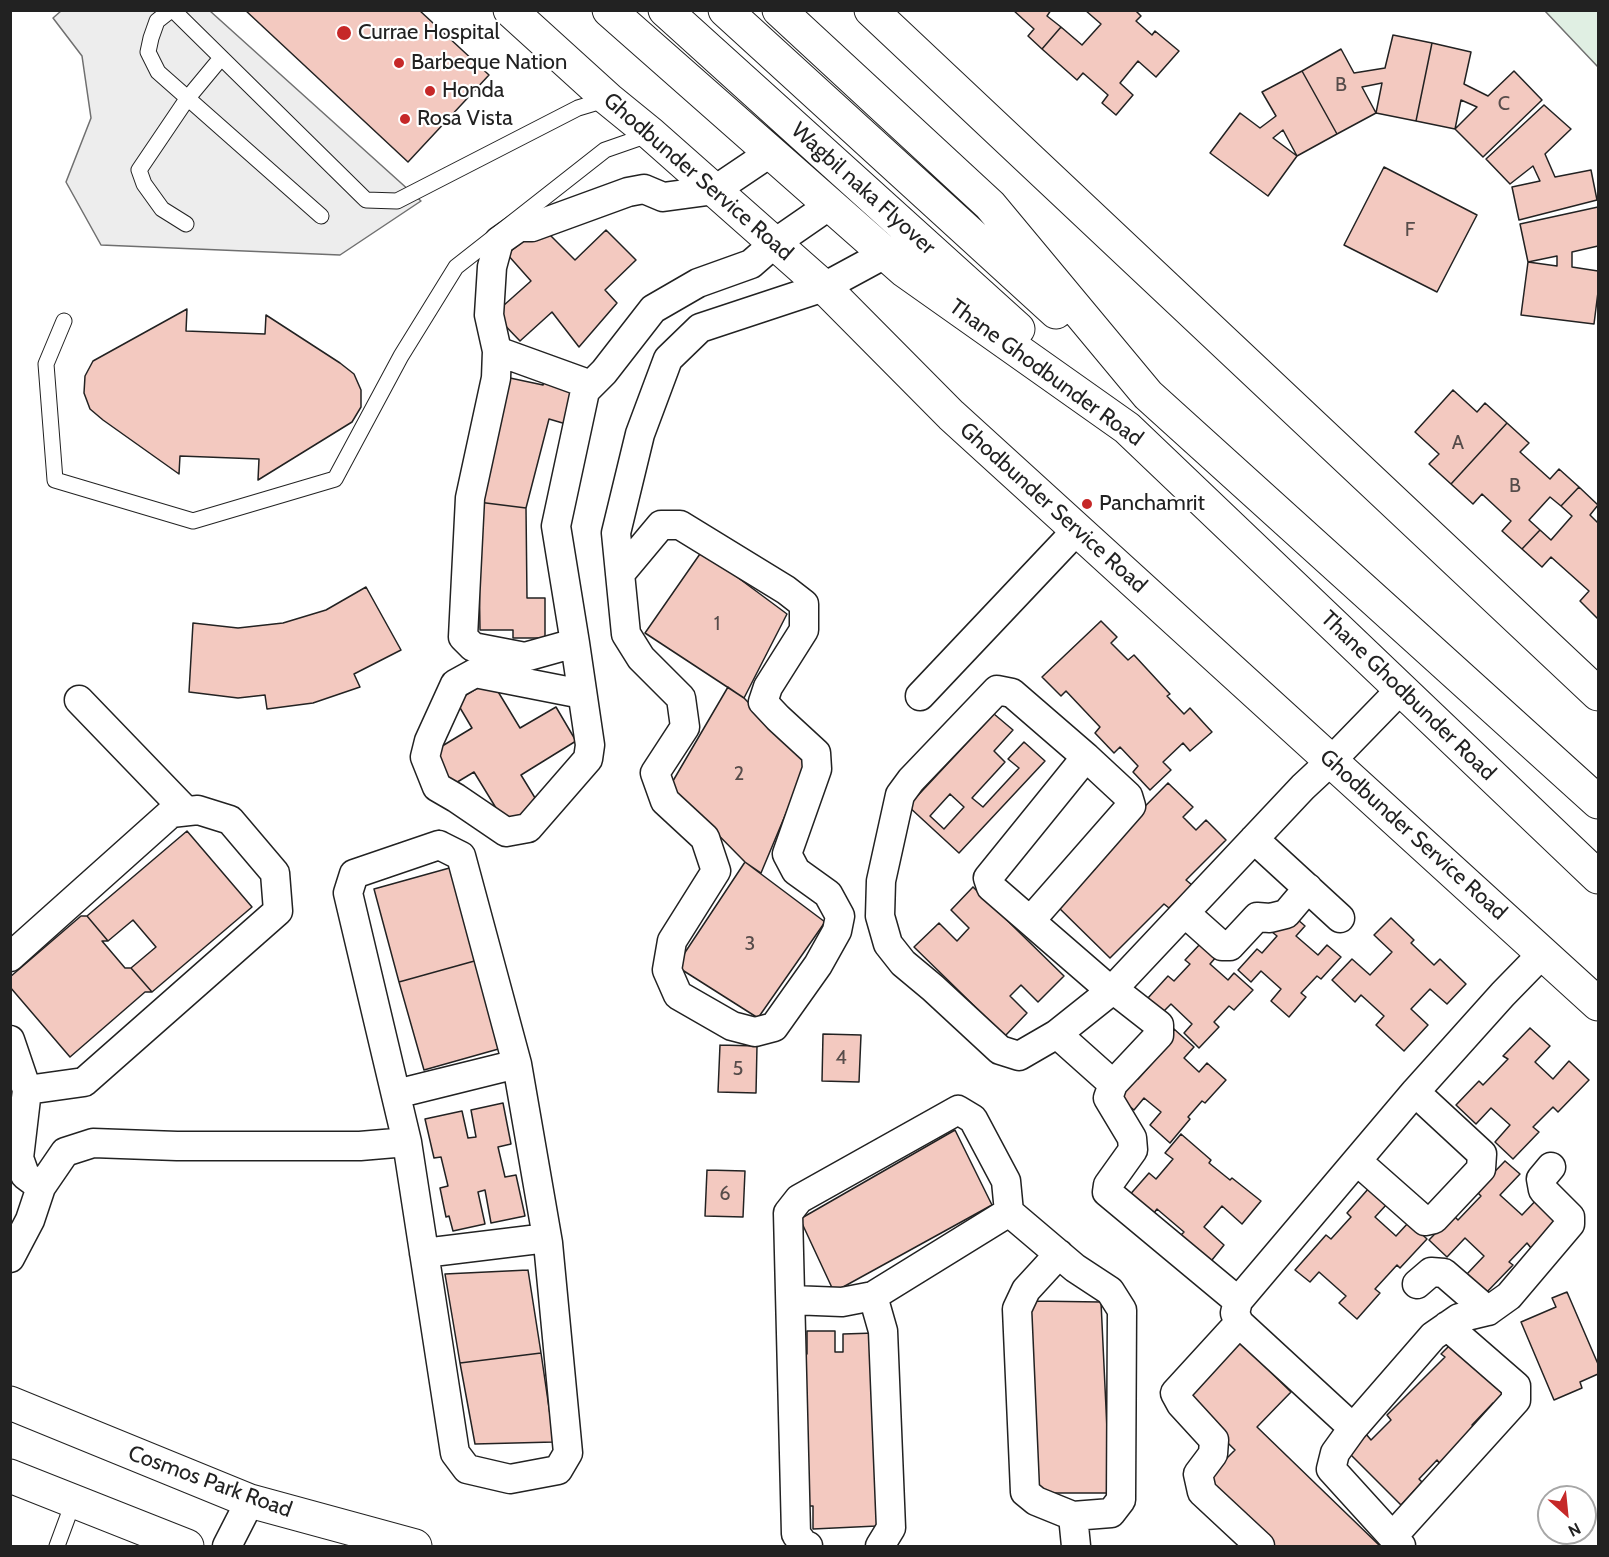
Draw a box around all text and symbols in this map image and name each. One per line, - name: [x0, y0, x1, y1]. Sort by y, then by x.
- place label: Currae Hospital: [358, 20, 500, 46]
- marker: Currae Hospital: [335, 24, 353, 42]
- place label: Barbeque Nation: [411, 50, 567, 76]
- marker: Barbeque Nation: [392, 56, 406, 70]
- house number: B: [1335, 73, 1347, 97]
- place label: Honda: [442, 78, 504, 104]
- marker: Honda: [423, 84, 437, 98]
- street label: Ghodbunder Service Road: [598, 87, 798, 267]
- house number: C: [1498, 92, 1510, 116]
- place label: Rosa Vista: [417, 106, 513, 132]
- marker: Rosa Vista: [398, 112, 412, 126]
- street label: Wagbil naka Flyover: [786, 117, 940, 261]
- house number: F: [1405, 218, 1415, 242]
- street label: Thane Ghodbunder Road: [944, 294, 1148, 452]
- street label: Ghodbunder Service Road: [954, 417, 1152, 599]
- house number: A: [1452, 431, 1464, 455]
- house number: B: [1509, 474, 1521, 498]
- place label: Panchamrit: [1099, 491, 1205, 517]
- marker: Panchamrit: [1080, 497, 1094, 511]
- street label: Thane Ghodbunder Road: [1315, 606, 1501, 786]
- house number: 1: [714, 612, 720, 636]
- street label: Ghodbunder Service Road: [1314, 744, 1512, 926]
- house number: 2: [734, 762, 744, 786]
- house number: 3: [745, 932, 755, 956]
- house number: 4: [835, 1046, 847, 1070]
- house number: 5: [733, 1057, 743, 1081]
- house number: 6: [719, 1182, 731, 1206]
- street label: Cosmos Park Road: [125, 1440, 295, 1524]
- north arrow: [1537, 1485, 1597, 1545]
- text: N: [1565, 1519, 1584, 1541]

